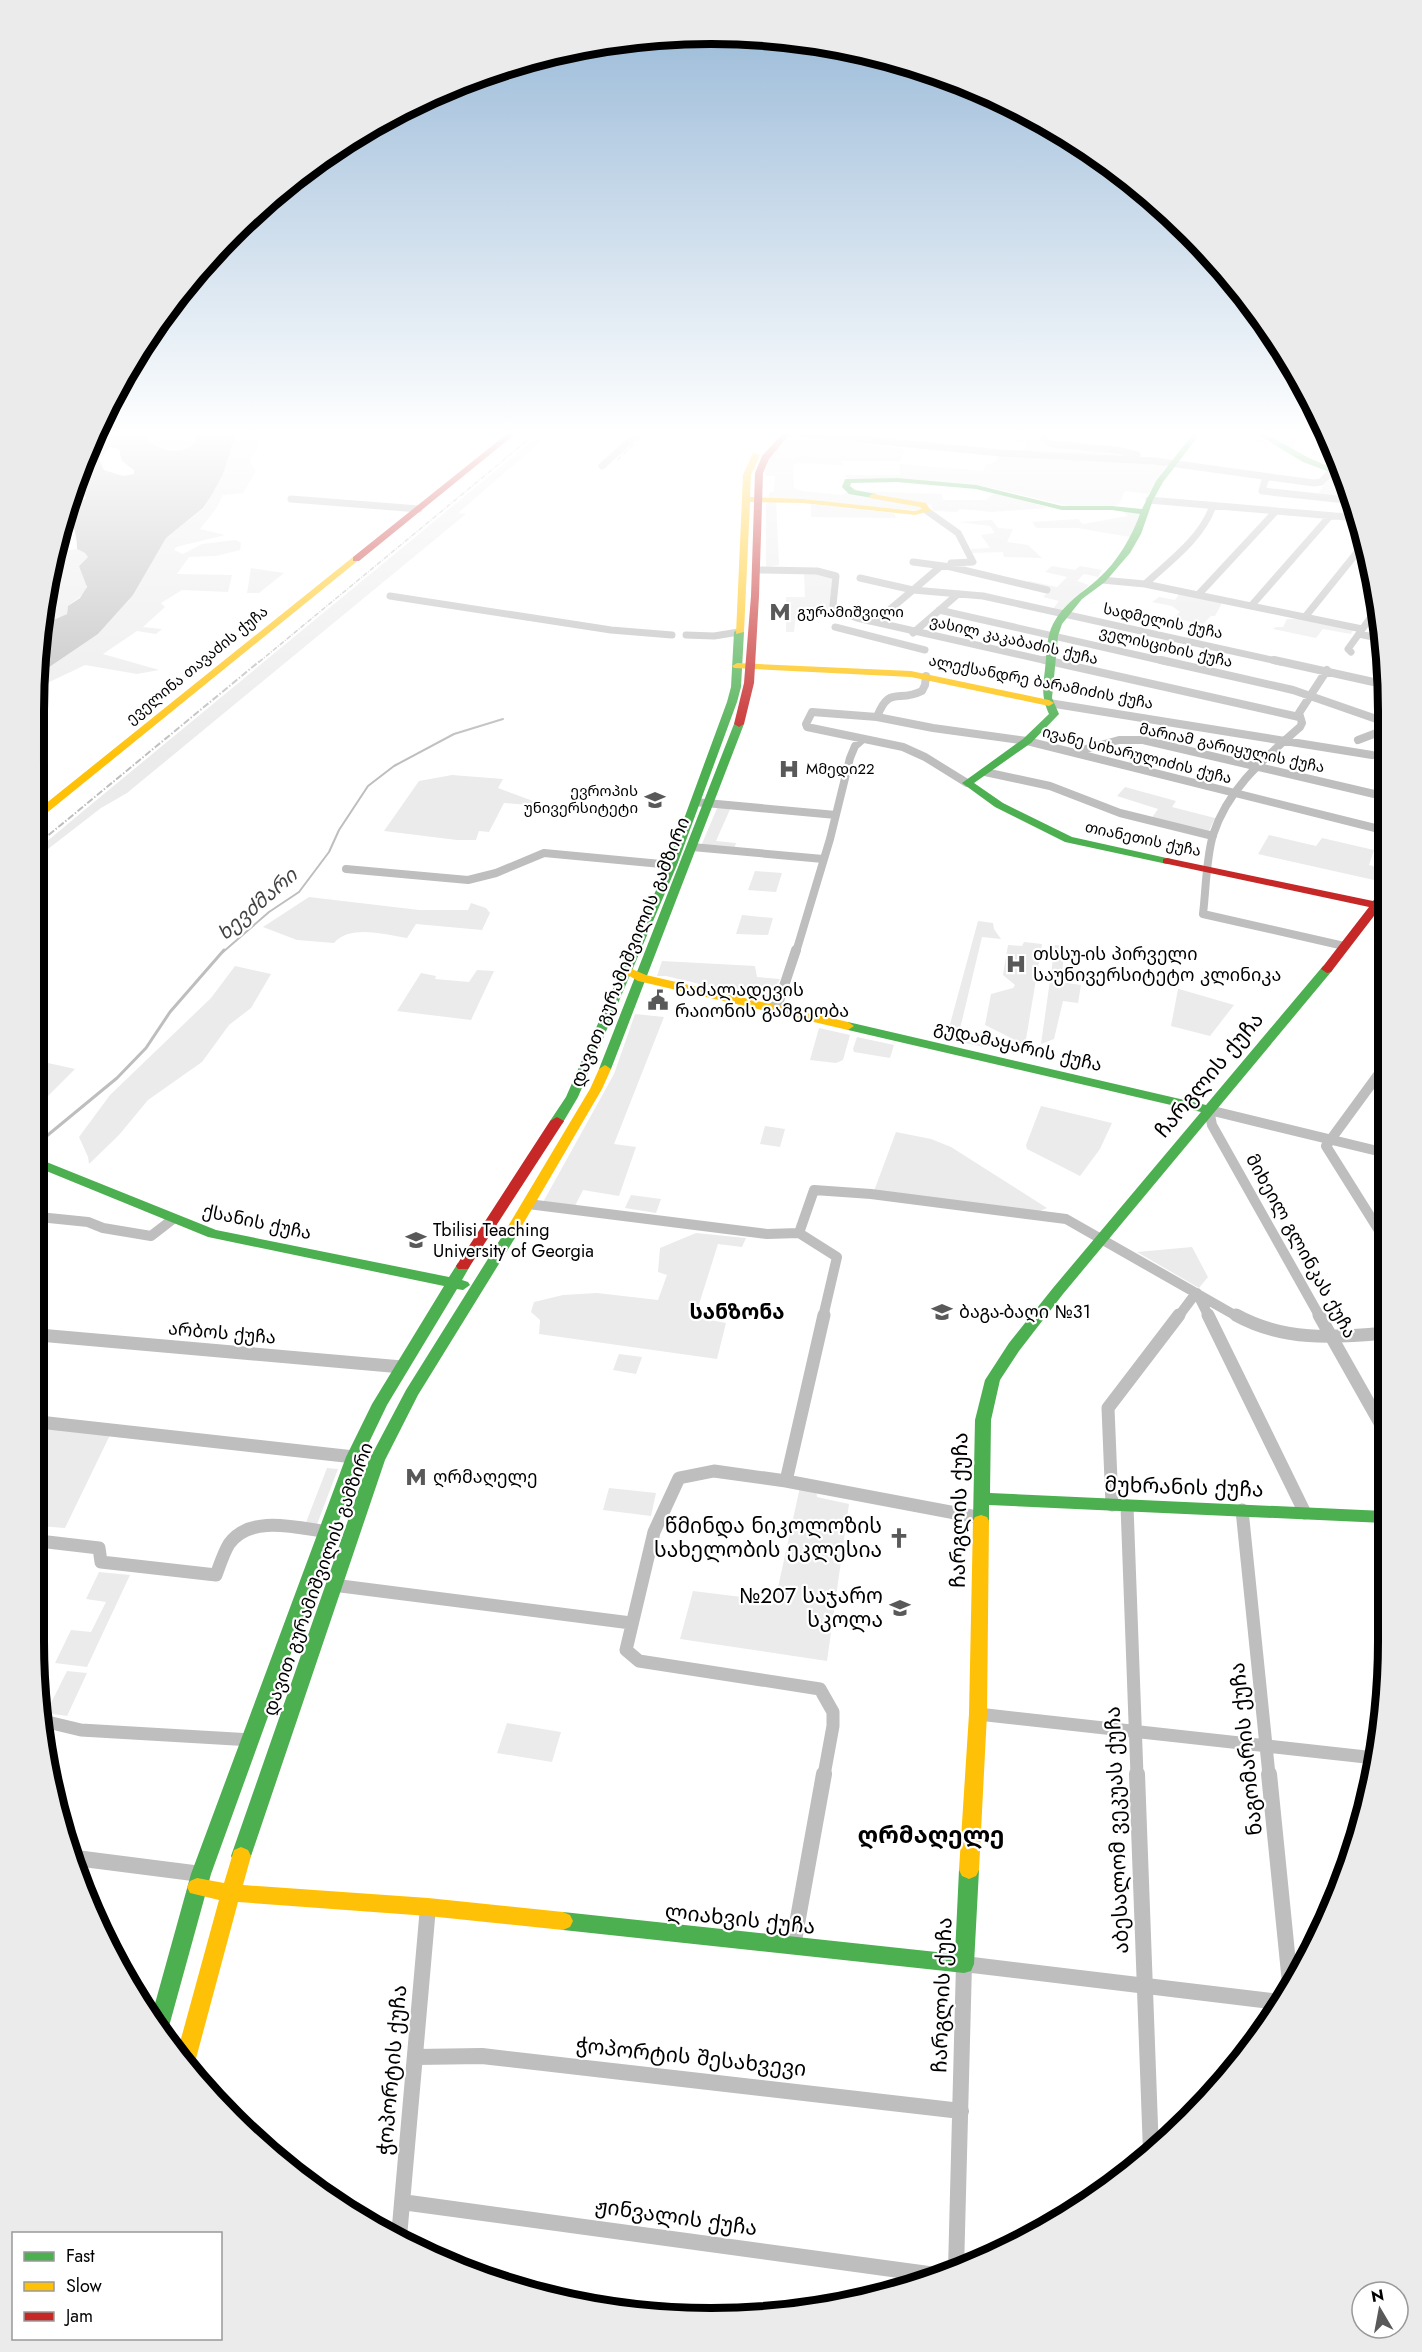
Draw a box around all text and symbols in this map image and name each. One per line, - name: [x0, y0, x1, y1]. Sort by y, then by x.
- street label: სადმელის ქუჩა: [1101, 598, 1225, 644]
- metro station icon: გურამიშვილი: [768, 600, 792, 624]
- street label: ეველინა თავაძის ქუჩა: [121, 601, 273, 729]
- place label: გურამიშვილი: [797, 601, 904, 623]
- street label: ვასილ კაკაბაძის ქუჩა: [928, 610, 1100, 670]
- street label: ველისციხის ქუჩა: [1097, 621, 1235, 673]
- street label: ალექსანდრე ბარამიძის ქუჩა: [927, 649, 1155, 715]
- street label: მარიამ გარიყულის ქუჩა: [1137, 718, 1327, 778]
- street label: ივანე სიხარულიძის ქუჩა: [1040, 721, 1234, 789]
- hospital icon: Mმედი22: [777, 757, 801, 781]
- place label: Mმედი22: [806, 758, 875, 780]
- place label: ევროპის უნივერსიტეტი: [524, 780, 638, 819]
- school or university icon: ევროპის უნივერსიტეტი: [643, 788, 667, 812]
- street label: დავით გურამიშვილის გამზირი: [564, 813, 696, 1091]
- street label: თიანეთის ქუჩა: [1083, 816, 1203, 862]
- water label: ხევძმარი: [211, 860, 305, 947]
- place label: თსსუ-ის პირველი საუნივერსიტეტო კლინიკა: [1033, 941, 1281, 988]
- hospital icon: თსსუ-ის პირველი საუნივერსიტეტო კლინიკა: [1004, 952, 1028, 976]
- place label: ნაძალადევის რაიონის გამგეობა: [675, 977, 849, 1024]
- public building icon: ნაძალადევის რაიონის გამგეობა: [646, 988, 670, 1012]
- street label: ჩარგლის ქუჩა: [1148, 1006, 1270, 1144]
- street label: გუდამაყარის ქუჩა: [931, 1014, 1105, 1078]
- street label: მიხეილ გლინკას ქუჩა: [1239, 1149, 1363, 1343]
- street label: ქსანის ქუჩა: [200, 1198, 314, 1246]
- place label: Tbilisi Teaching University of Georgia: [433, 1217, 594, 1264]
- school or university icon: Tbilisi Teaching University of Georgia: [404, 1228, 428, 1252]
- district label: სანზონა: [689, 1297, 785, 1327]
- place label: ბაგა-ბაღი №31: [959, 1299, 1091, 1325]
- school or university icon: ბაგა-ბაღი №31: [930, 1300, 954, 1324]
- street label: არბოს ქუჩა: [167, 1315, 277, 1351]
- street label: ჩარგლის ქუჩა: [943, 1432, 975, 1588]
- street label: დავით გურამიშვილის გამზირი: [256, 1439, 380, 1719]
- place label: ღრმაღელე: [433, 1464, 538, 1490]
- metro station icon: ღრმაღელე: [404, 1465, 428, 1489]
- street label: მუხრანის ქუჩა: [1104, 1469, 1264, 1505]
- place label: წმინდა ნიკოლოზის სახელობის ეკლესია: [654, 1511, 882, 1565]
- church icon: წმინდა ნიკოლოზის სახელობის ეკლესია: [887, 1526, 911, 1550]
- place label: №207 საჯარო სკოლა: [739, 1581, 883, 1635]
- school or university icon: №207 საჯარო სკოლა: [888, 1596, 912, 1620]
- street label: ნაგომარის ქუჩა: [1222, 1661, 1270, 1837]
- street label: აბესალომ ვეკუას ქუჩა: [1098, 1706, 1136, 1954]
- district label: ღრმაღელე: [858, 1817, 1004, 1852]
- street label: ლიახვის ქუჩა: [663, 1896, 817, 1942]
- street label: ჩარგლის ქუჩა: [924, 1917, 960, 2073]
- street label: ჭოპორტის ქუჩა: [370, 1984, 414, 2156]
- street label: ჭოპორტის შესახვევი: [574, 2030, 808, 2084]
- street label: ჟინვალის ქუჩა: [593, 2191, 759, 2243]
- legend: [12, 2232, 222, 2340]
- text: Fast: [66, 2243, 95, 2269]
- text: Slow: [66, 2273, 103, 2299]
- north arrow: [1350, 2280, 1410, 2340]
- text: N: [1369, 2283, 1386, 2308]
- text: Jam: [64, 2303, 93, 2329]

